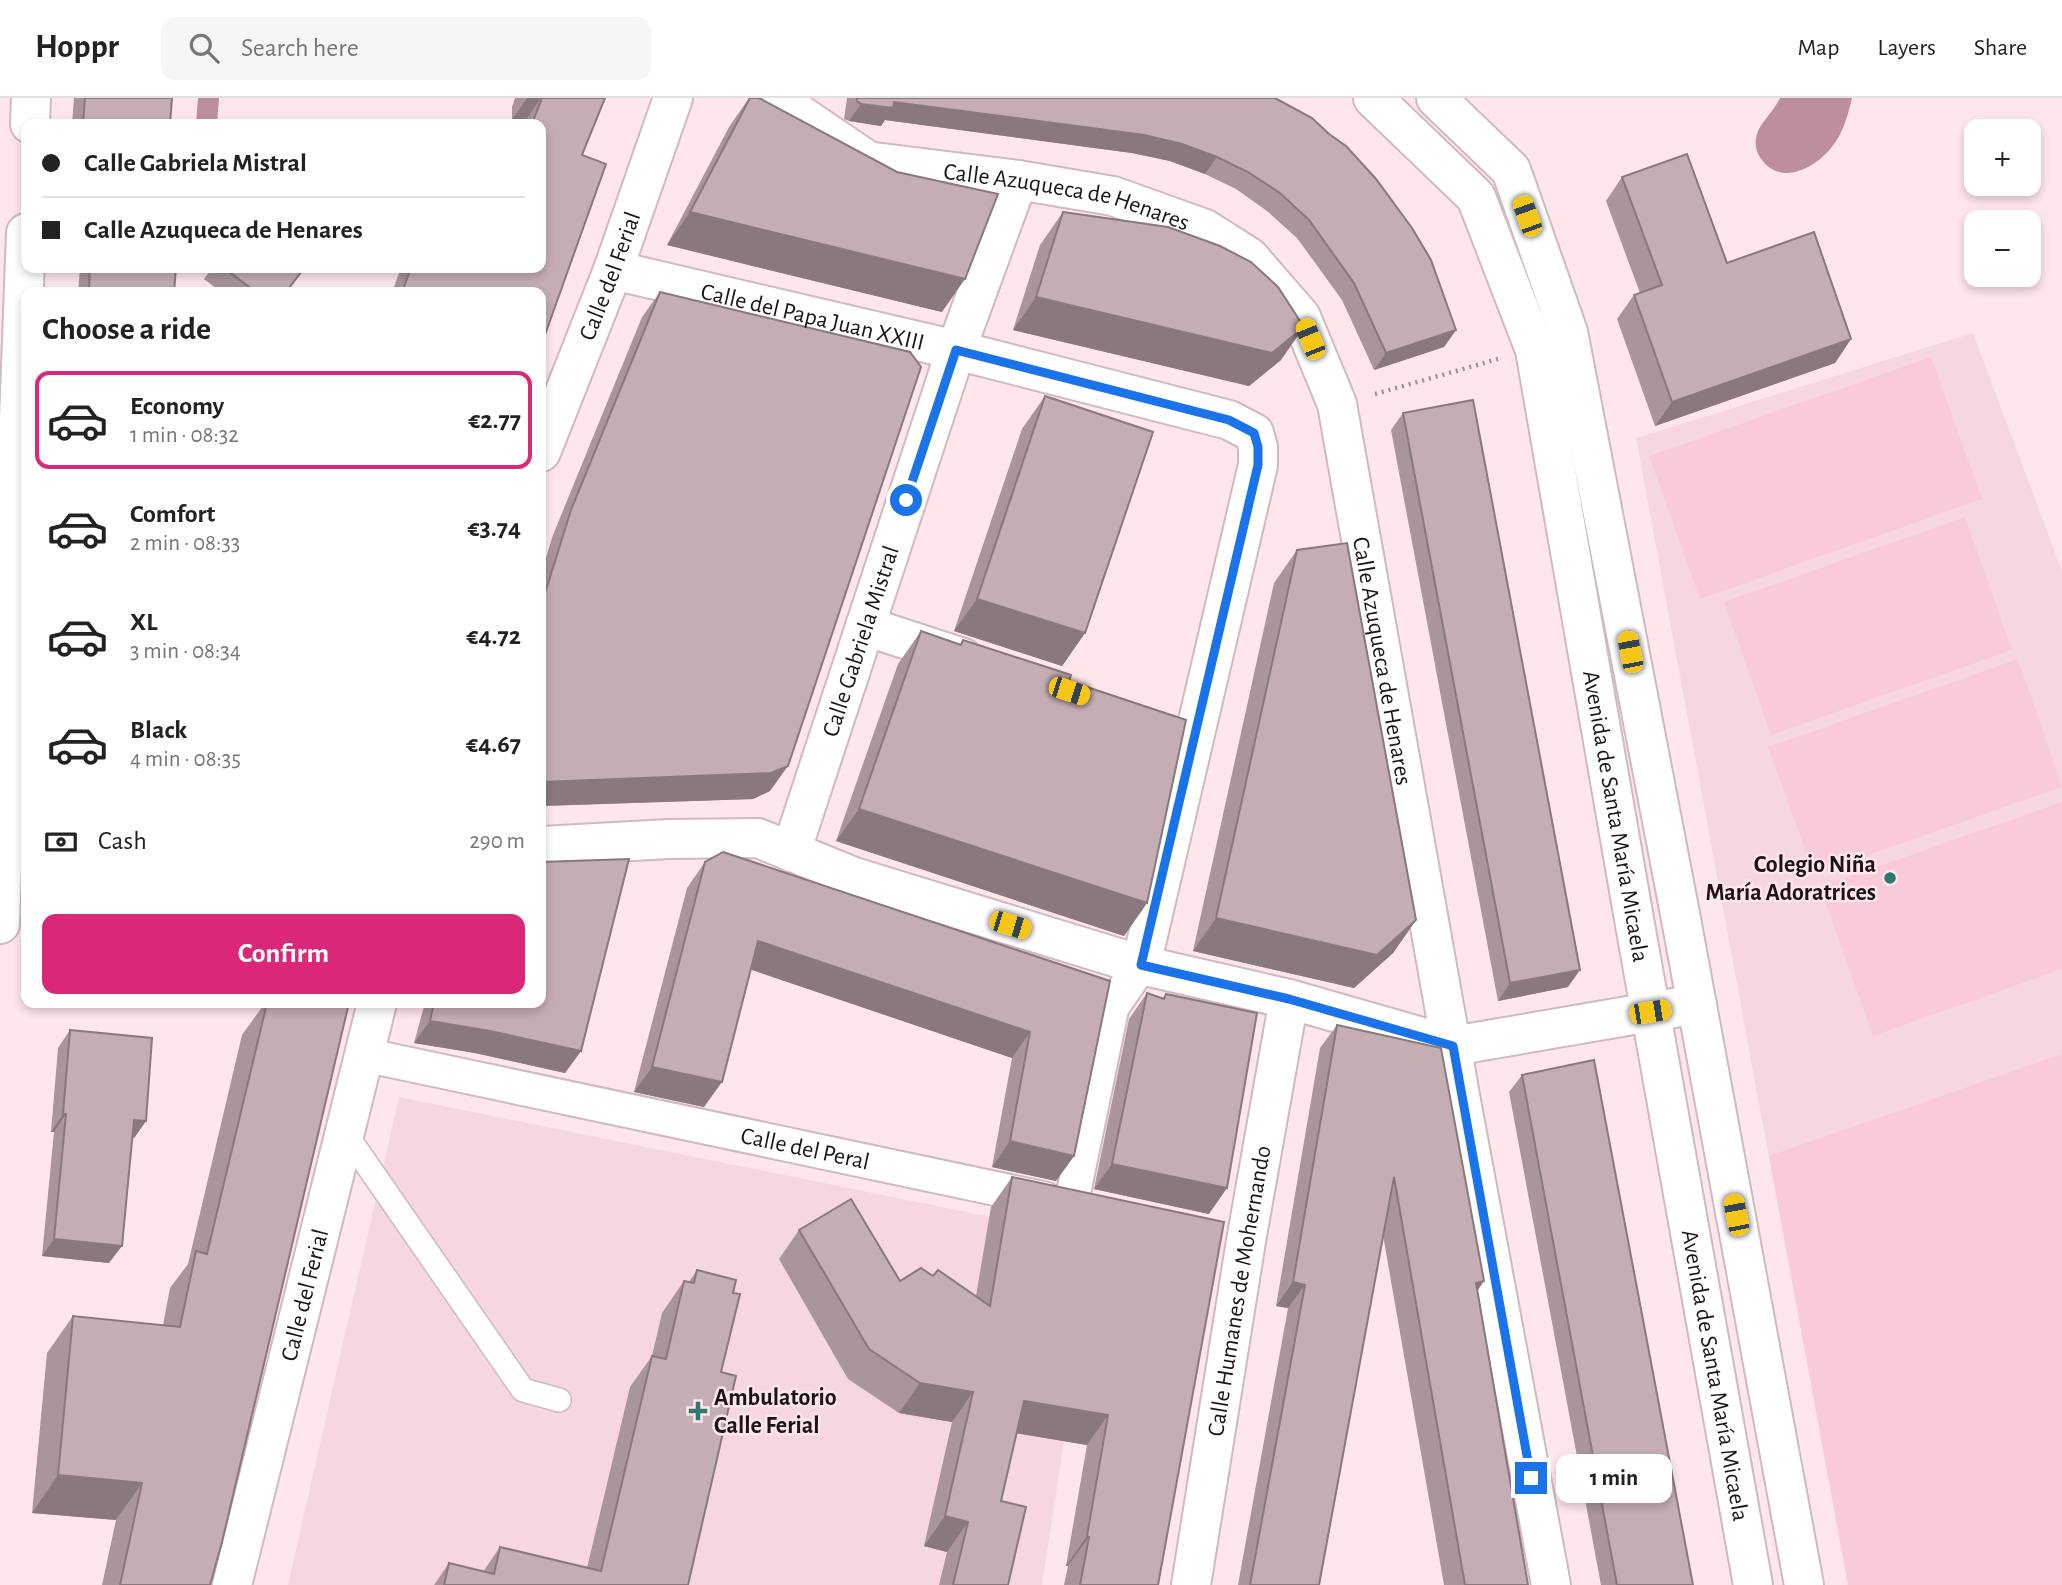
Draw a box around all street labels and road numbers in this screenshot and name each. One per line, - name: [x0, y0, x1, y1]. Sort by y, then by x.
- street label: Calle Azuqueca de Henares: [942, 160, 1192, 235]
- street label: Calle del Ferial: [575, 209, 645, 344]
- street label: Calle del Papa Juan XXIII: [698, 280, 926, 355]
- street label: Calle Azuqueca de Henares: [1348, 535, 1416, 787]
- street label: Calle Gabriela Mistral: [819, 543, 904, 740]
- street label: Avenida de Santa María Micaela: [1578, 669, 1652, 964]
- street label: Calle del Peral: [738, 1124, 872, 1175]
- street label: Calle Humanes de Mohernando: [1204, 1144, 1276, 1438]
- street label: Calle del Ferial: [277, 1227, 333, 1364]
- street label: Avenida de Santa María Micaela: [1677, 1228, 1752, 1523]

